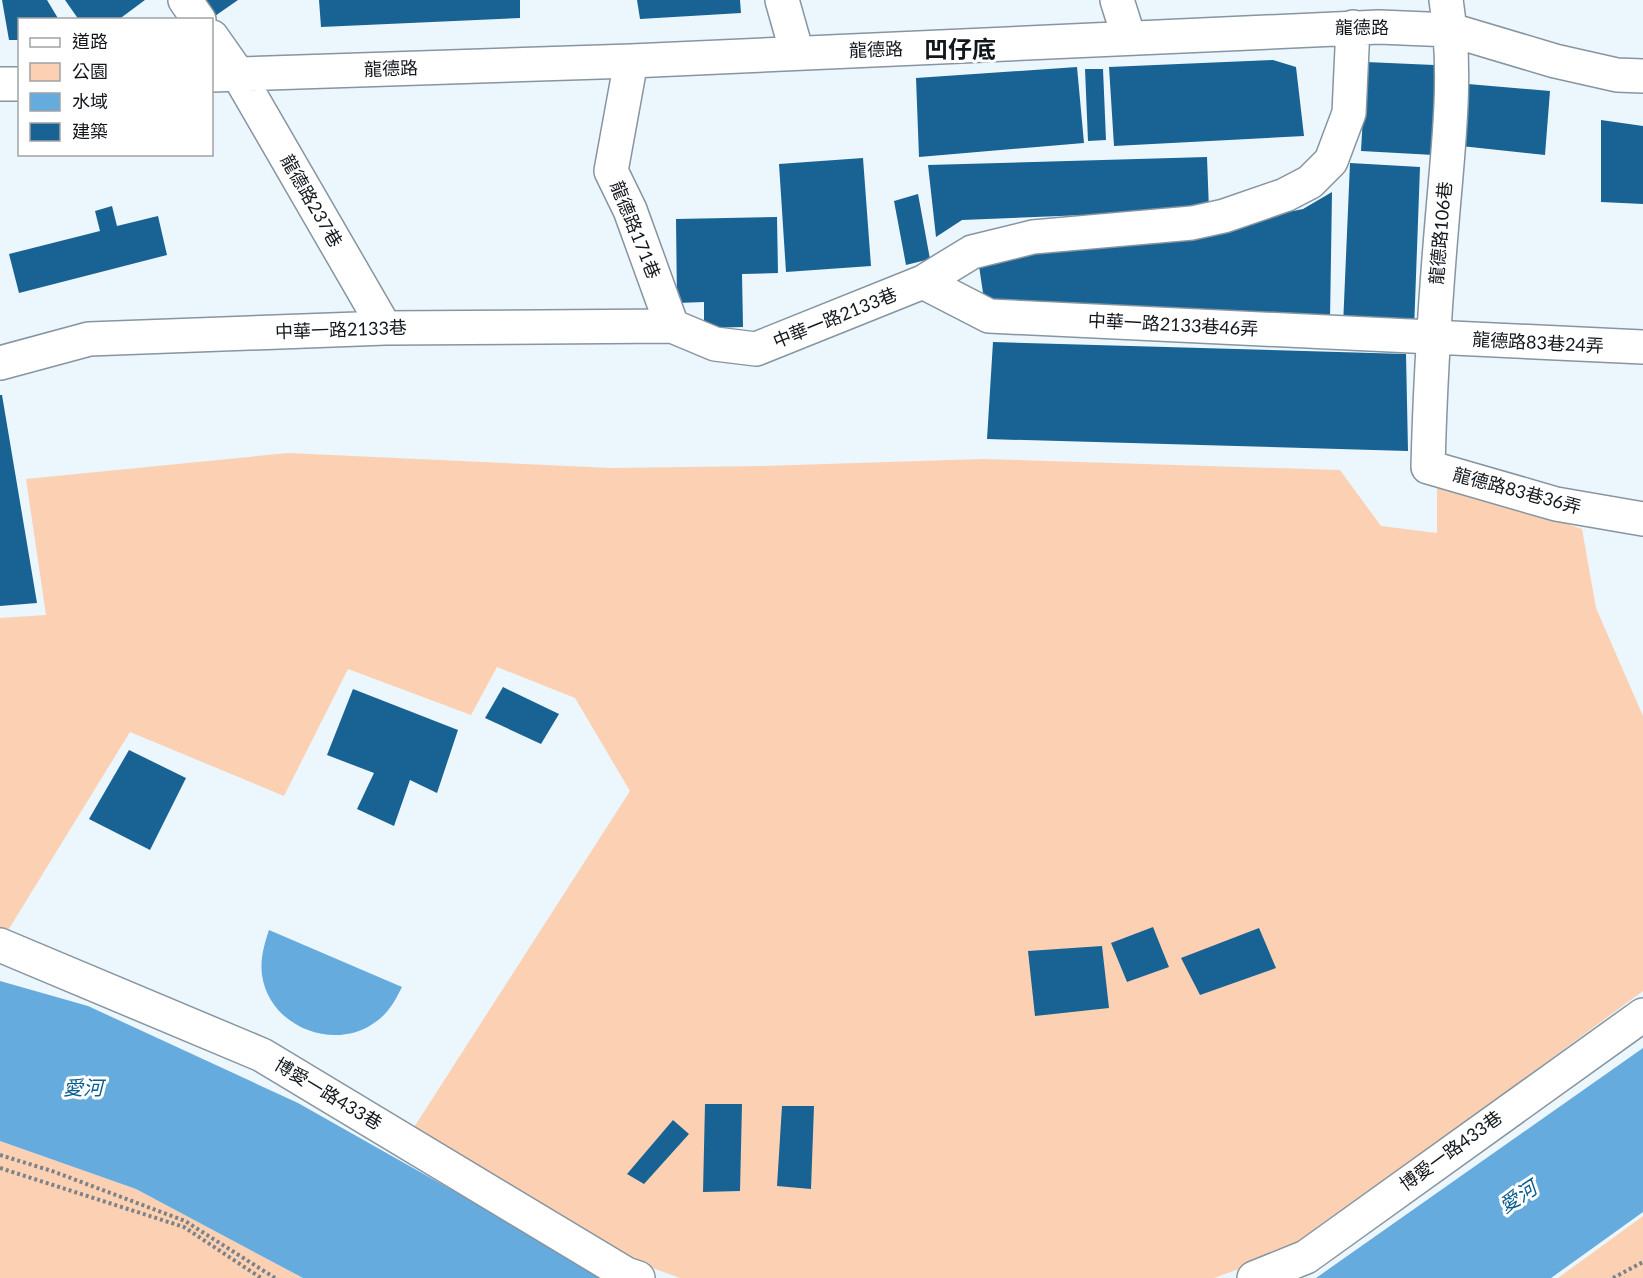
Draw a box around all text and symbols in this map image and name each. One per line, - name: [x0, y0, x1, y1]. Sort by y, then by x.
- street label: 龍德路: [1335, 16, 1389, 38]
- legend: [18, 18, 213, 156]
- text: 道路: [72, 30, 108, 52]
- district label: 凹仔底: [924, 34, 996, 63]
- street label: 龍德路: [849, 37, 903, 61]
- street label: 龍德路: [364, 56, 418, 80]
- text: 公園: [72, 60, 108, 82]
- text: 水域: [72, 90, 108, 112]
- text: 建築: [72, 120, 108, 142]
- street label: 龍德路237巷: [277, 150, 347, 251]
- street label: 龍德路171巷: [606, 178, 665, 282]
- street label: 龍德路106巷: [1425, 180, 1455, 285]
- street label: 中華一路2133巷: [769, 282, 900, 352]
- street label: 中華一路2133巷46弄: [1087, 309, 1259, 339]
- street label: 中華一路2133巷: [275, 316, 407, 342]
- street label: 龍德路83巷24弄: [1472, 328, 1604, 356]
- street label: 龍德路83巷36弄: [1451, 462, 1584, 518]
- street label: 博愛一路433巷: [271, 1052, 386, 1134]
- water label: 愛河: [63, 1075, 107, 1099]
- street label: 博愛一路433巷: [1395, 1106, 1506, 1195]
- water label: 愛河: [1494, 1173, 1544, 1217]

